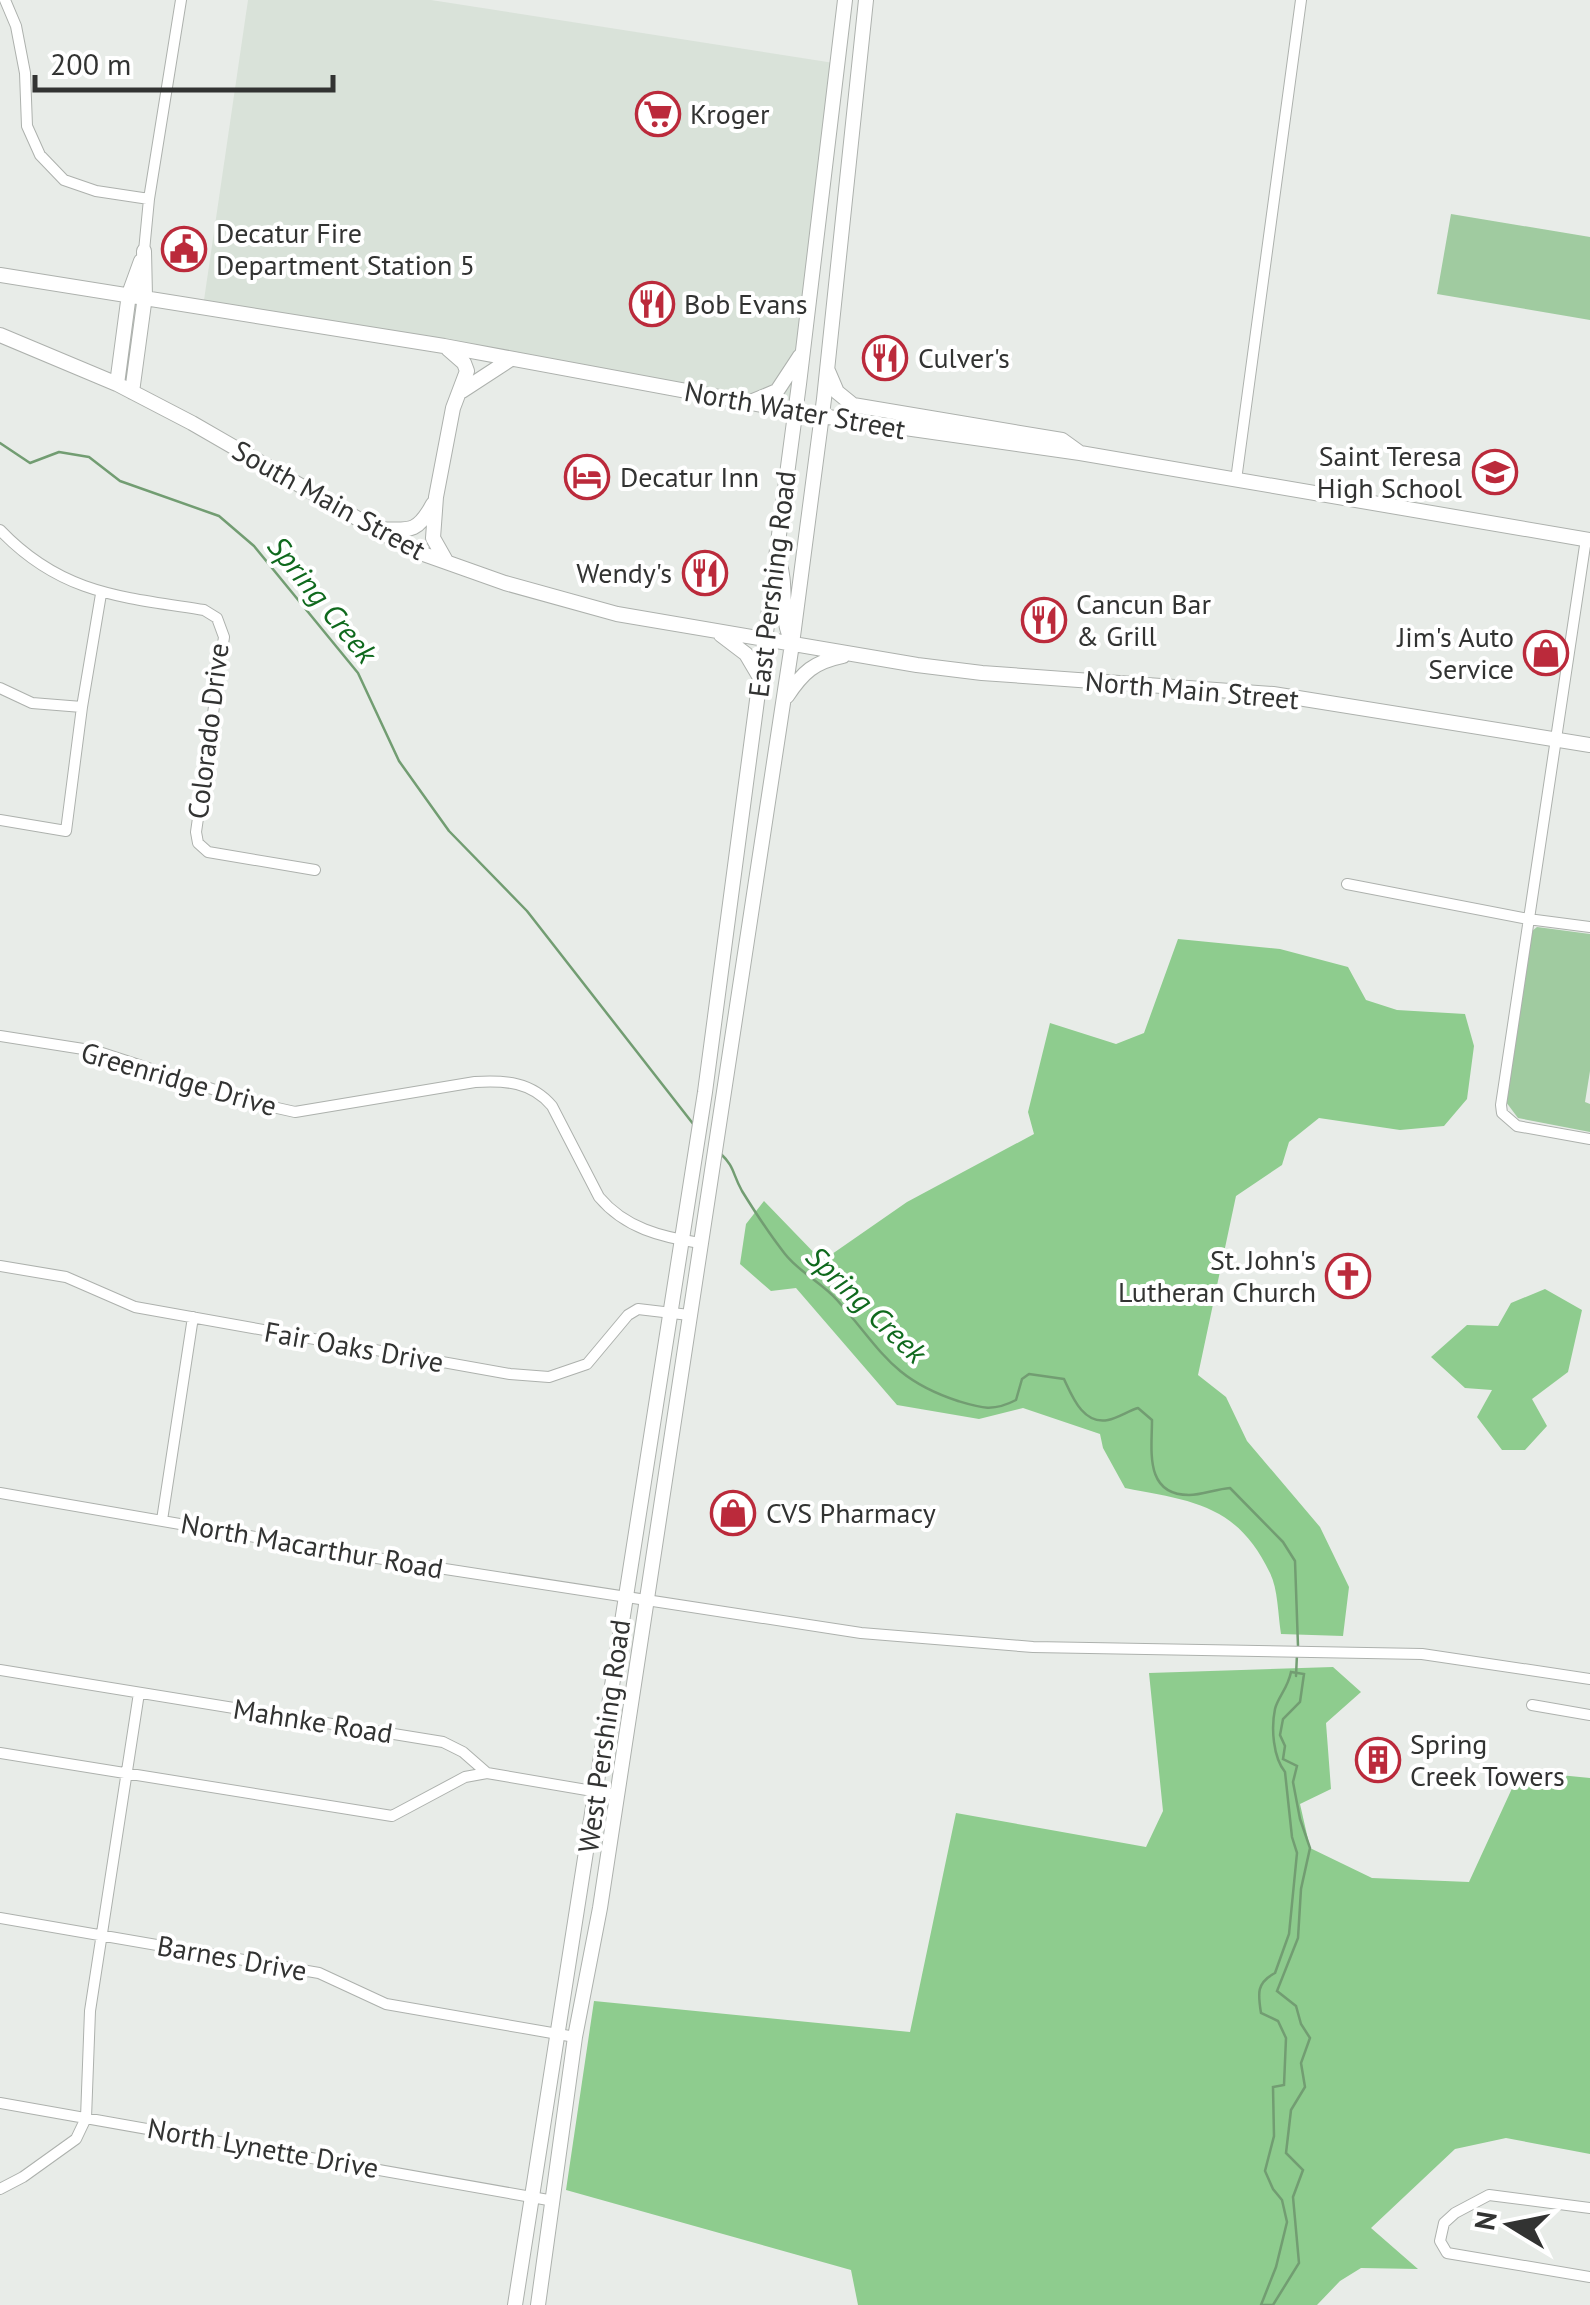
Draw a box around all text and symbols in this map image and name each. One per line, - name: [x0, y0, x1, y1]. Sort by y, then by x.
- scale bar: [35, 30, 332, 92]
- text: 200 m: [50, 44, 131, 83]
- supermarket icon: Kroger: [635, 91, 681, 137]
- place label: Kroger: [690, 95, 770, 132]
- place label: Decatur Fire Department Station 5: [216, 214, 475, 283]
- public building icon: Decatur Fire Department Station 5: [161, 226, 207, 272]
- restaurant icon: Bob Evans: [629, 281, 675, 327]
- place label: Bob Evans: [684, 285, 807, 322]
- restaurant icon: Culver's: [862, 335, 908, 381]
- place label: Culver's: [918, 339, 1010, 376]
- street label: North Water Street: [682, 372, 909, 447]
- street label: South Main Street: [226, 431, 433, 568]
- place label: Saint Teresa High School: [1317, 437, 1462, 506]
- school or university icon: Saint Teresa High School: [1472, 449, 1518, 495]
- hotel icon: Decatur Inn: [564, 454, 610, 500]
- place label: Decatur Inn: [620, 458, 759, 495]
- street label: East Pershing Road: [739, 469, 804, 699]
- water label: Spring Creek: [260, 527, 387, 672]
- restaurant icon: Wendy's: [682, 550, 728, 596]
- place label: Wendy's: [576, 554, 672, 591]
- place label: Cancun Bar & Grill: [1076, 585, 1211, 654]
- restaurant icon: Cancun Bar & Grill: [1021, 597, 1067, 643]
- place label: Jim's Auto Service: [1396, 618, 1514, 687]
- shop icon: Jim's Auto Service: [1523, 630, 1569, 676]
- street label: Colorado Drive: [178, 641, 237, 821]
- street label: North Main Street: [1084, 662, 1301, 717]
- street label: Greenridge Drive: [77, 1033, 281, 1124]
- water label: Spring Creek: [798, 1237, 937, 1372]
- place label: St. John's Lutheran Church: [1118, 1241, 1316, 1310]
- church icon: St. John's Lutheran Church: [1325, 1253, 1371, 1299]
- street label: Fair Oaks Drive: [262, 1313, 447, 1380]
- shop icon: CVS Pharmacy: [710, 1490, 756, 1536]
- place label: CVS Pharmacy: [766, 1494, 936, 1531]
- street label: North Macarthur Road: [178, 1504, 446, 1587]
- street label: West Pershing Road: [569, 1617, 638, 1855]
- street label: Mahnke Road: [231, 1690, 395, 1751]
- place label: Spring Creek Towers: [1410, 1725, 1565, 1794]
- building icon: Spring Creek Towers: [1355, 1737, 1401, 1783]
- street label: Barnes Drive: [154, 1926, 310, 1989]
- street label: North Lynette Drive: [145, 2109, 381, 2186]
- north arrow: [1460, 2175, 1560, 2275]
- text: N: [1465, 2208, 1505, 2233]

